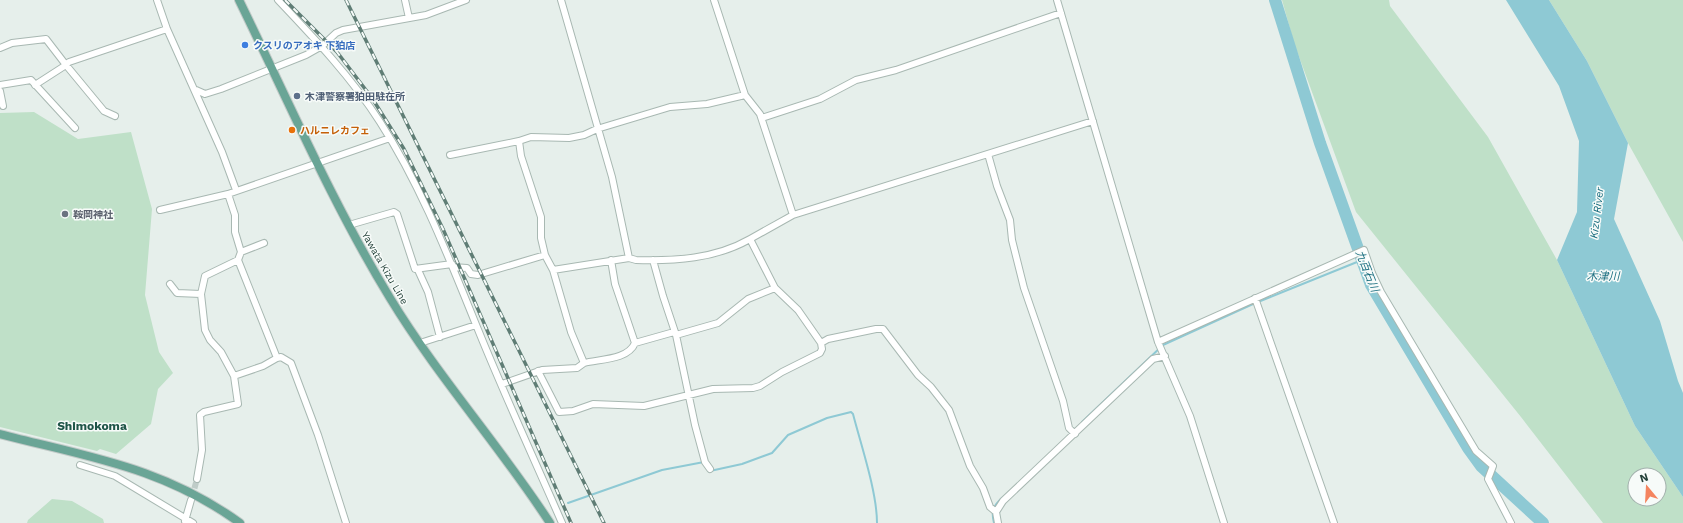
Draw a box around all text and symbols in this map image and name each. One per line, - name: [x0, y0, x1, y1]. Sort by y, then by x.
- marker: クスリのアオキ 下狛店: [240, 40, 250, 50]
- place label: クスリのアオキ 下狛店: [253, 40, 356, 51]
- marker: 木津警察署狛田駐在所: [292, 91, 302, 101]
- place label: 木津警察署狛田駐在所: [304, 91, 405, 102]
- marker: ハルニレカフェ: [287, 125, 297, 135]
- place label: ハルニレカフェ: [300, 125, 370, 136]
- water label: Kizu River: [1587, 186, 1607, 239]
- marker: 鞍岡神社: [60, 209, 70, 219]
- place label: 鞍岡神社: [73, 209, 114, 220]
- street label: Yawata Kizu Line: [360, 230, 410, 306]
- water label: 九百石川: [1353, 248, 1382, 295]
- water label: 木津川: [1587, 270, 1620, 283]
- district label: Shimokoma: [57, 419, 127, 433]
- north arrow: [1627, 467, 1667, 507]
- text: N: [1638, 471, 1650, 485]

